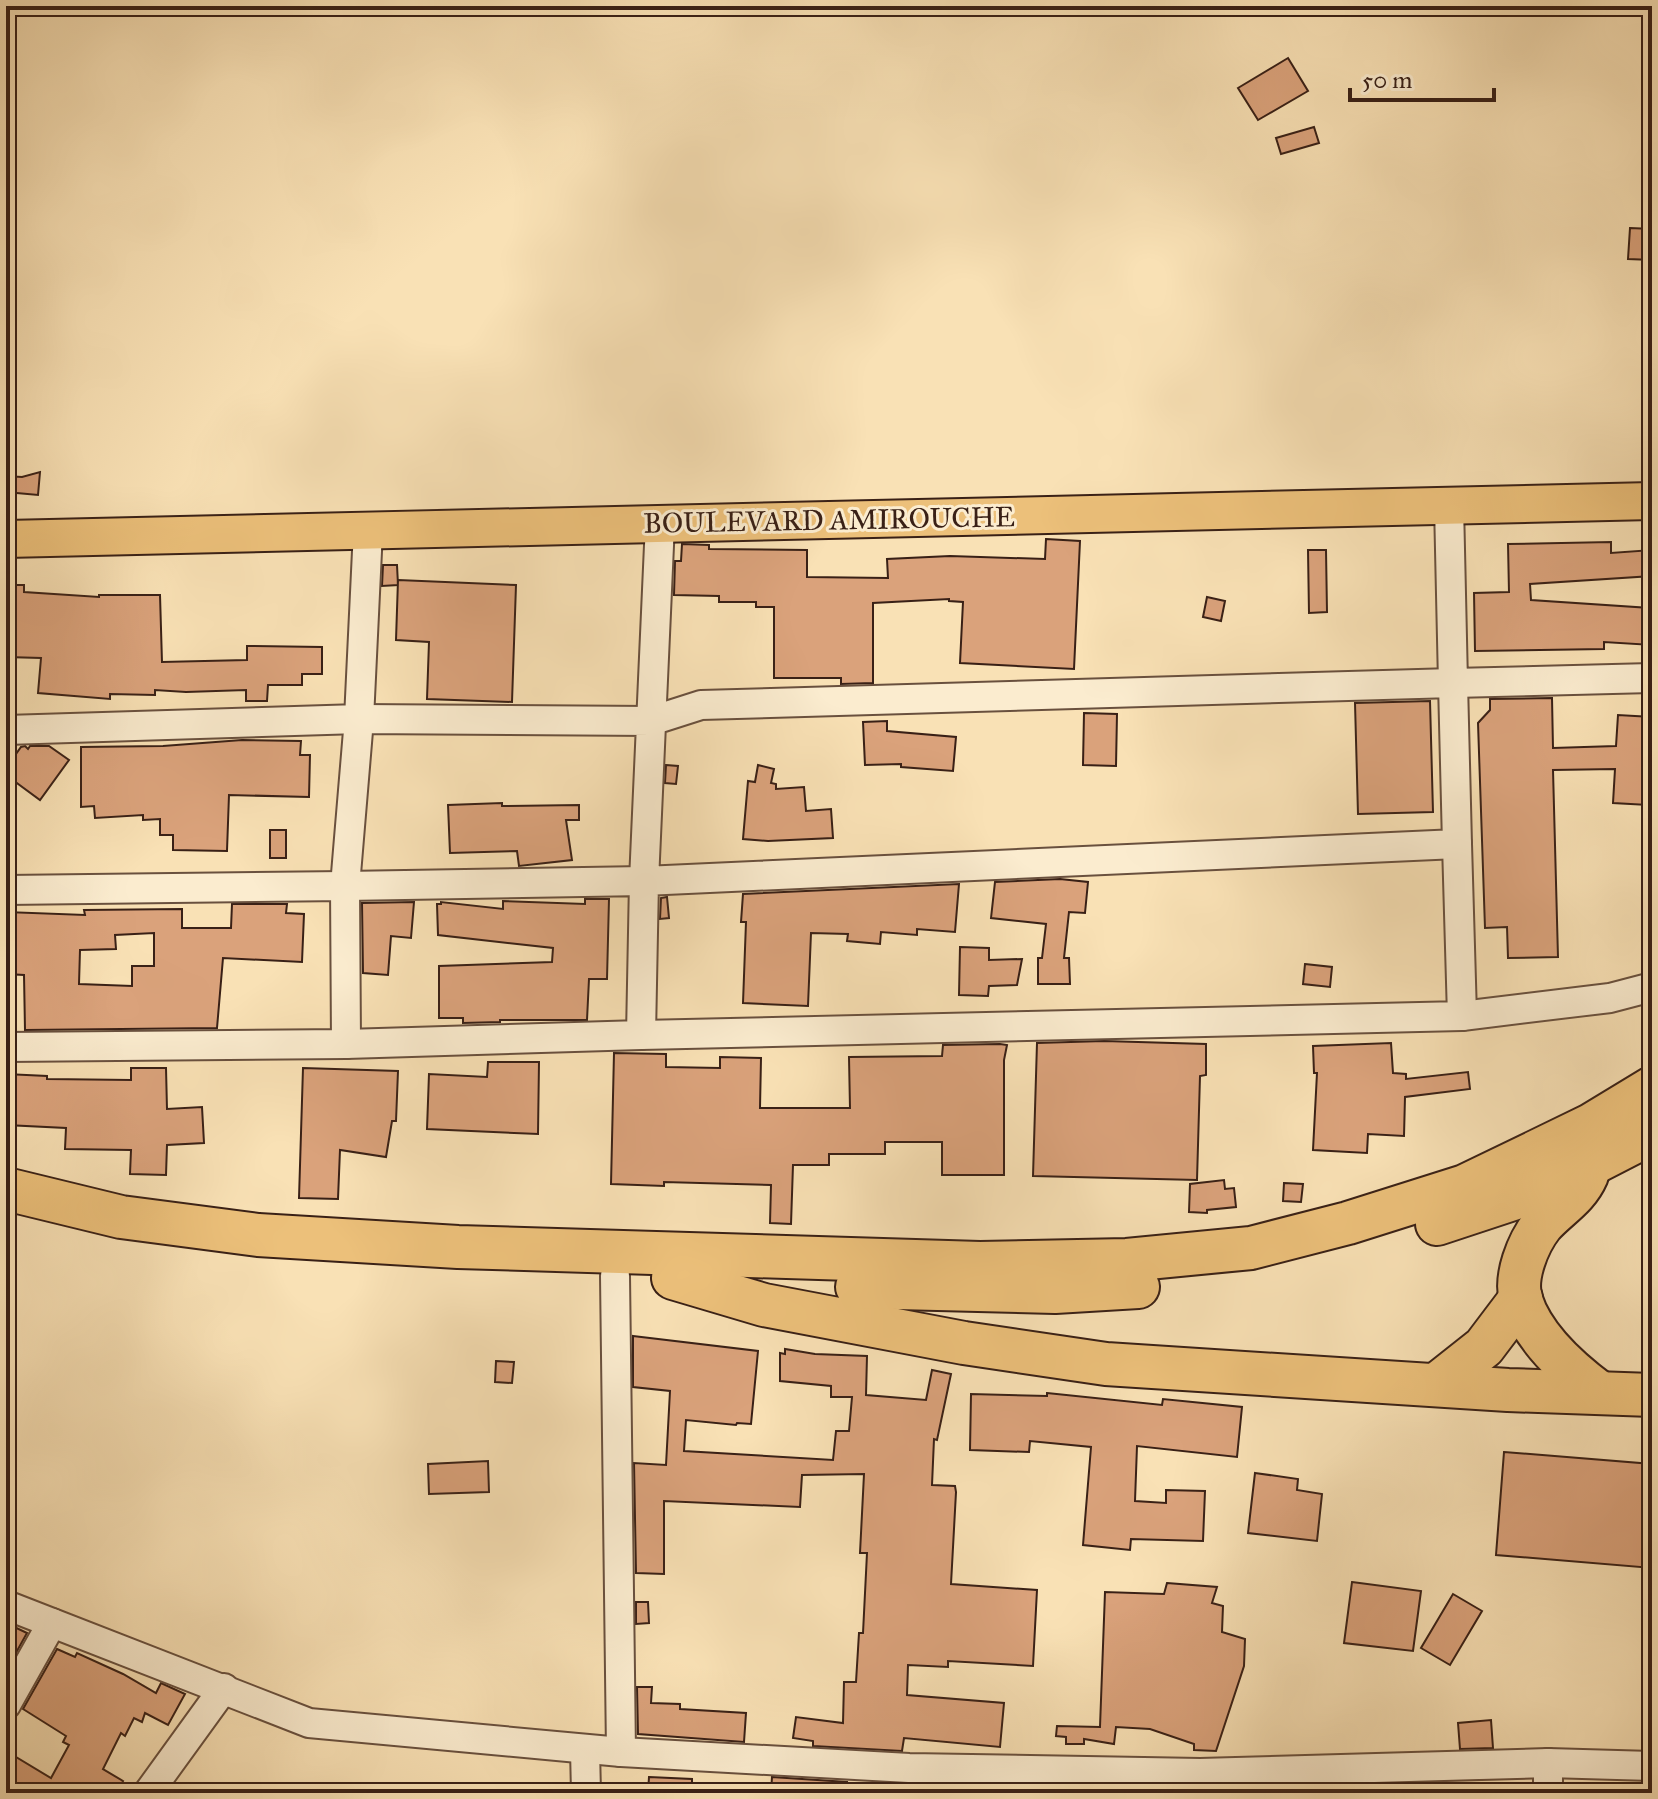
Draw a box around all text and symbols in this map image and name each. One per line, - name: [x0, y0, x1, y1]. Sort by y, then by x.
- scale bar: [1350, 52, 1494, 102]
- text: 50 m: [1362, 65, 1412, 95]
- street label: BOULEVARD AMIROUCHE: [643, 499, 1015, 541]

